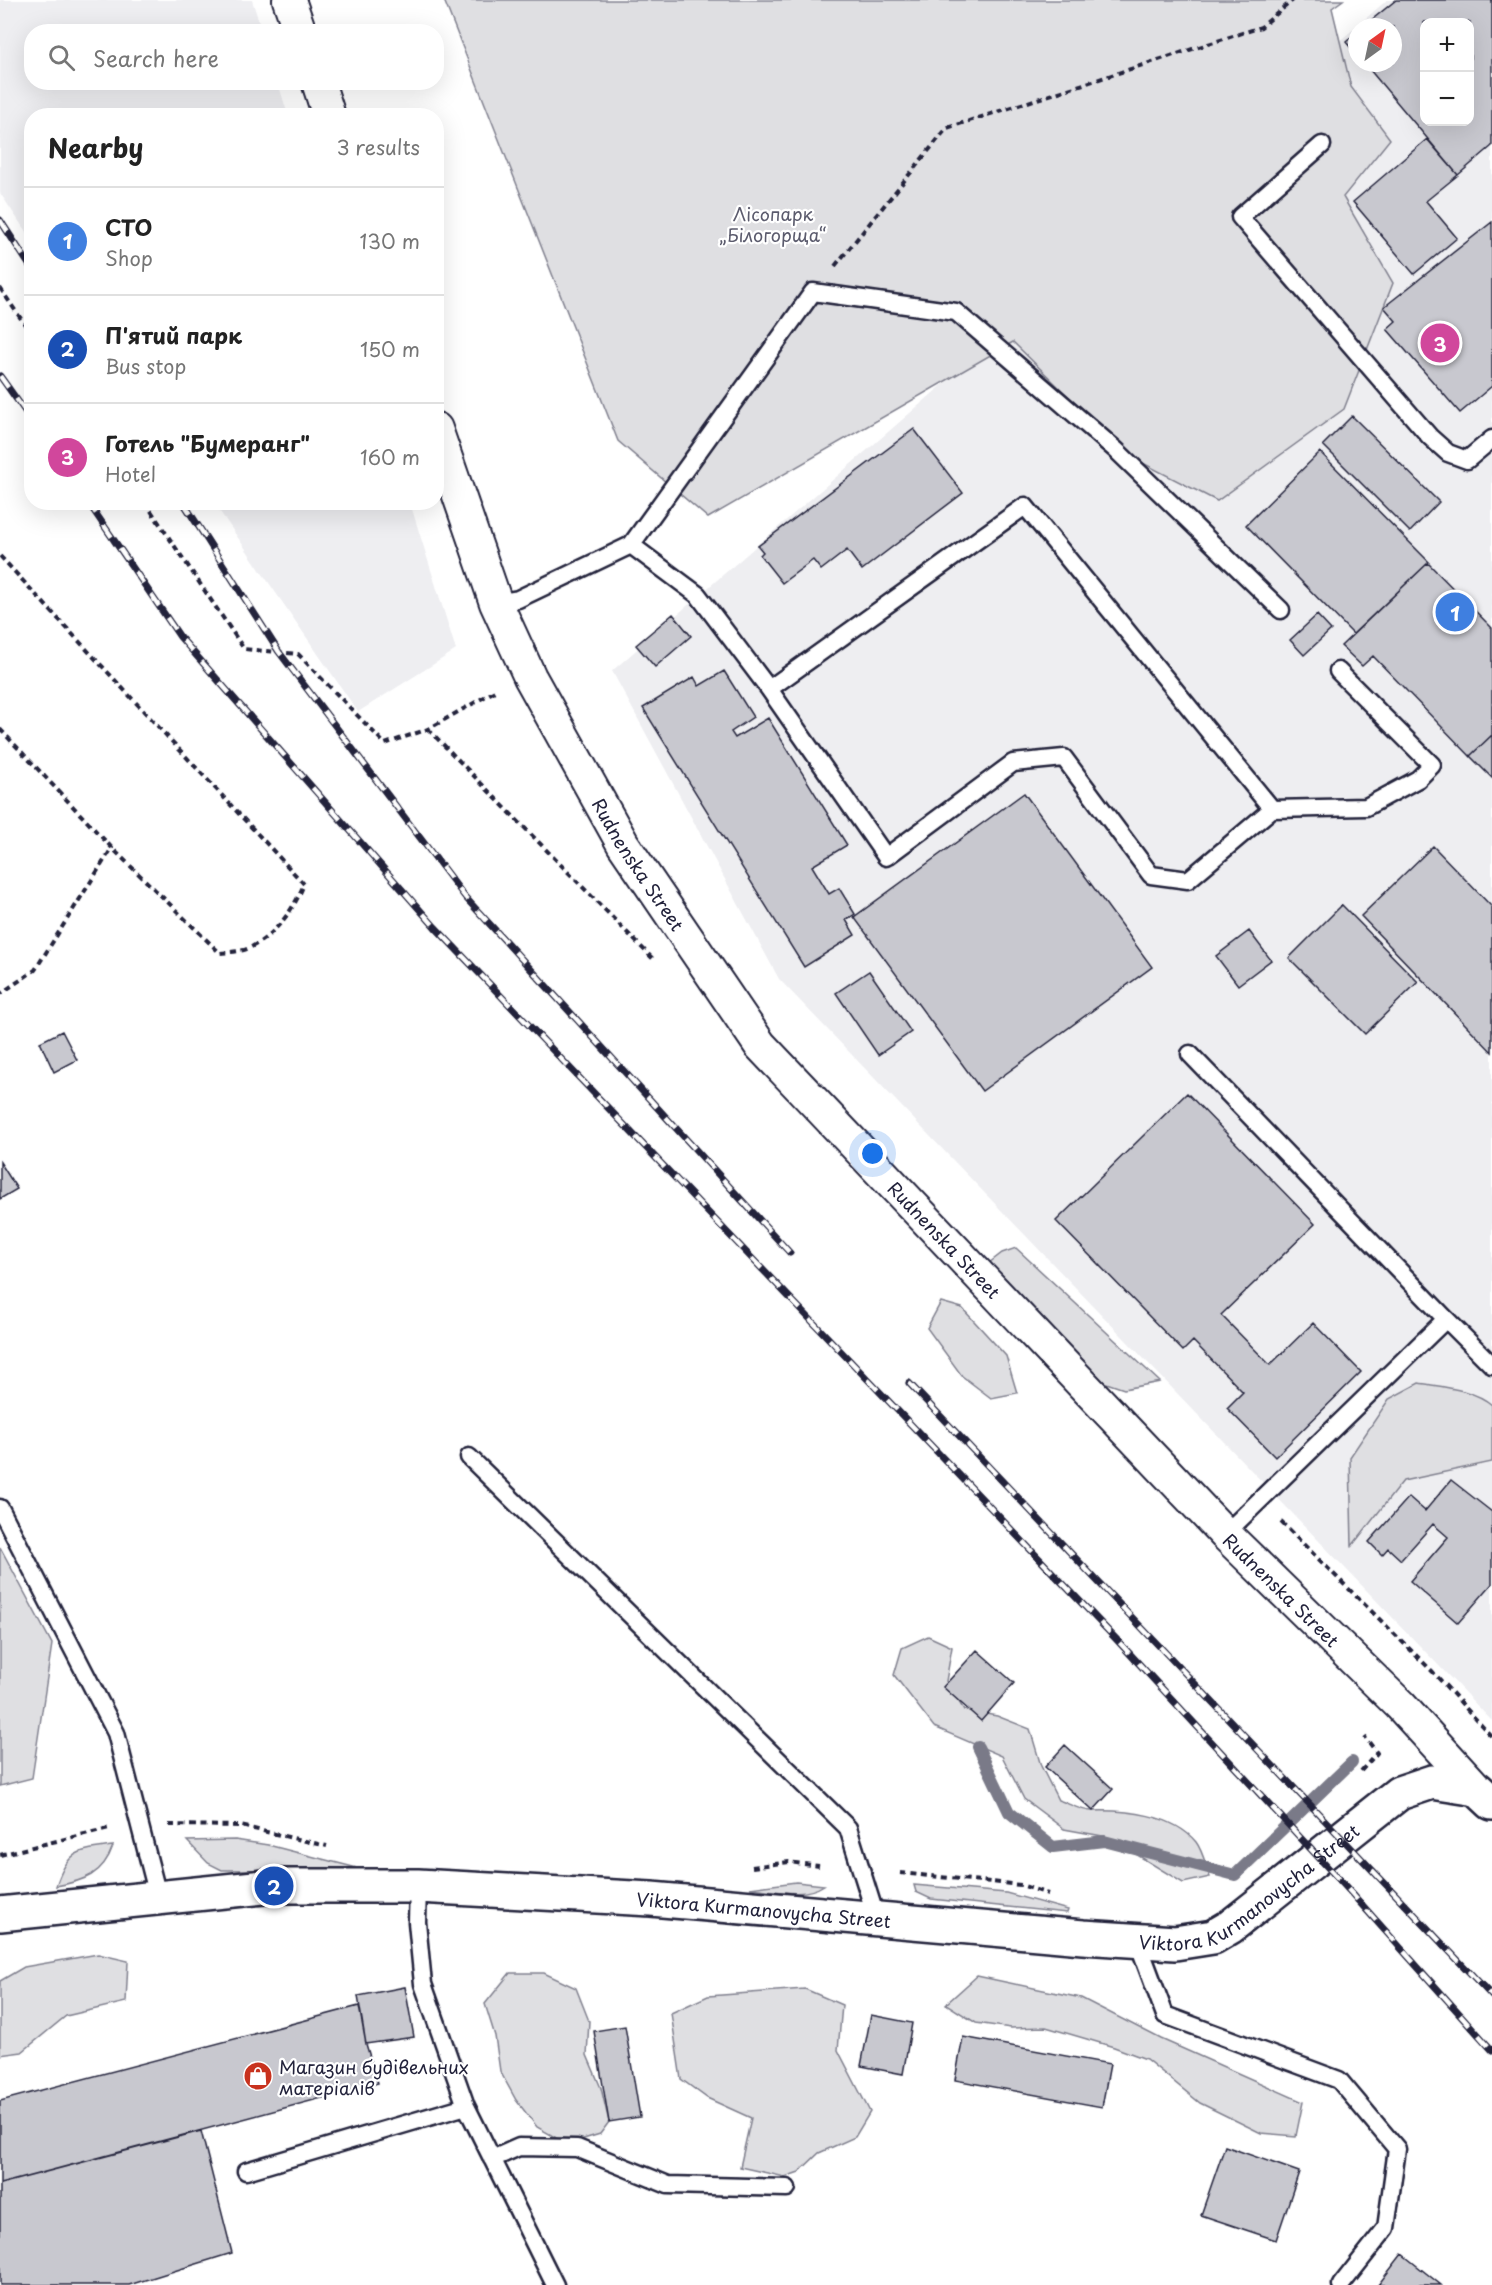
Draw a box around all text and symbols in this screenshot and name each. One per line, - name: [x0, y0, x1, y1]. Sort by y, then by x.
- north arrow: [1348, 18, 1402, 72]
- map controls: [1420, 18, 1474, 126]
- button: +: [1420, 18, 1474, 72]
- search box: [24, 24, 444, 90]
- icon: search: [45, 41, 78, 74]
- text: Search here: [93, 41, 219, 74]
- button: −: [1420, 72, 1474, 126]
- text: Nearby: [48, 128, 143, 167]
- text: 3 results: [337, 132, 420, 162]
- park label: Лісопарк „Білогорща“: [720, 200, 827, 248]
- text: СТО: [105, 210, 152, 243]
- text: 1: [63, 226, 72, 256]
- text: 130 m: [360, 226, 420, 256]
- text: Shop: [105, 243, 153, 273]
- text: П'ятий парк: [105, 318, 242, 351]
- pin: 3: [1420, 320, 1460, 366]
- text: 2: [60, 334, 75, 364]
- text: 150 m: [360, 334, 420, 364]
- text: Bus stop: [105, 351, 186, 381]
- text: Готель "Бумеранг": [105, 426, 310, 459]
- text: 3: [61, 442, 74, 472]
- text: 160 m: [360, 442, 420, 472]
- text: Hotel: [105, 459, 156, 489]
- pin: 1: [1436, 590, 1474, 634]
- street label: Rudnenska Street: [586, 793, 692, 936]
- your location: [858, 1139, 887, 1168]
- street label: Rudnenska Street: [882, 1175, 1007, 1304]
- street label: Rudnenska Street: [1218, 1526, 1346, 1653]
- street label: Viktora Kurmanovycha Street: [1138, 1816, 1364, 1957]
- pin: 2: [254, 1864, 294, 1908]
- street label: Viktora Kurmanovycha Street: [636, 1885, 892, 1934]
- place label: Магазин будівельних матеріалів: [279, 2053, 469, 2101]
- shop icon: Магазин будівельних матеріалів: [242, 2060, 274, 2092]

